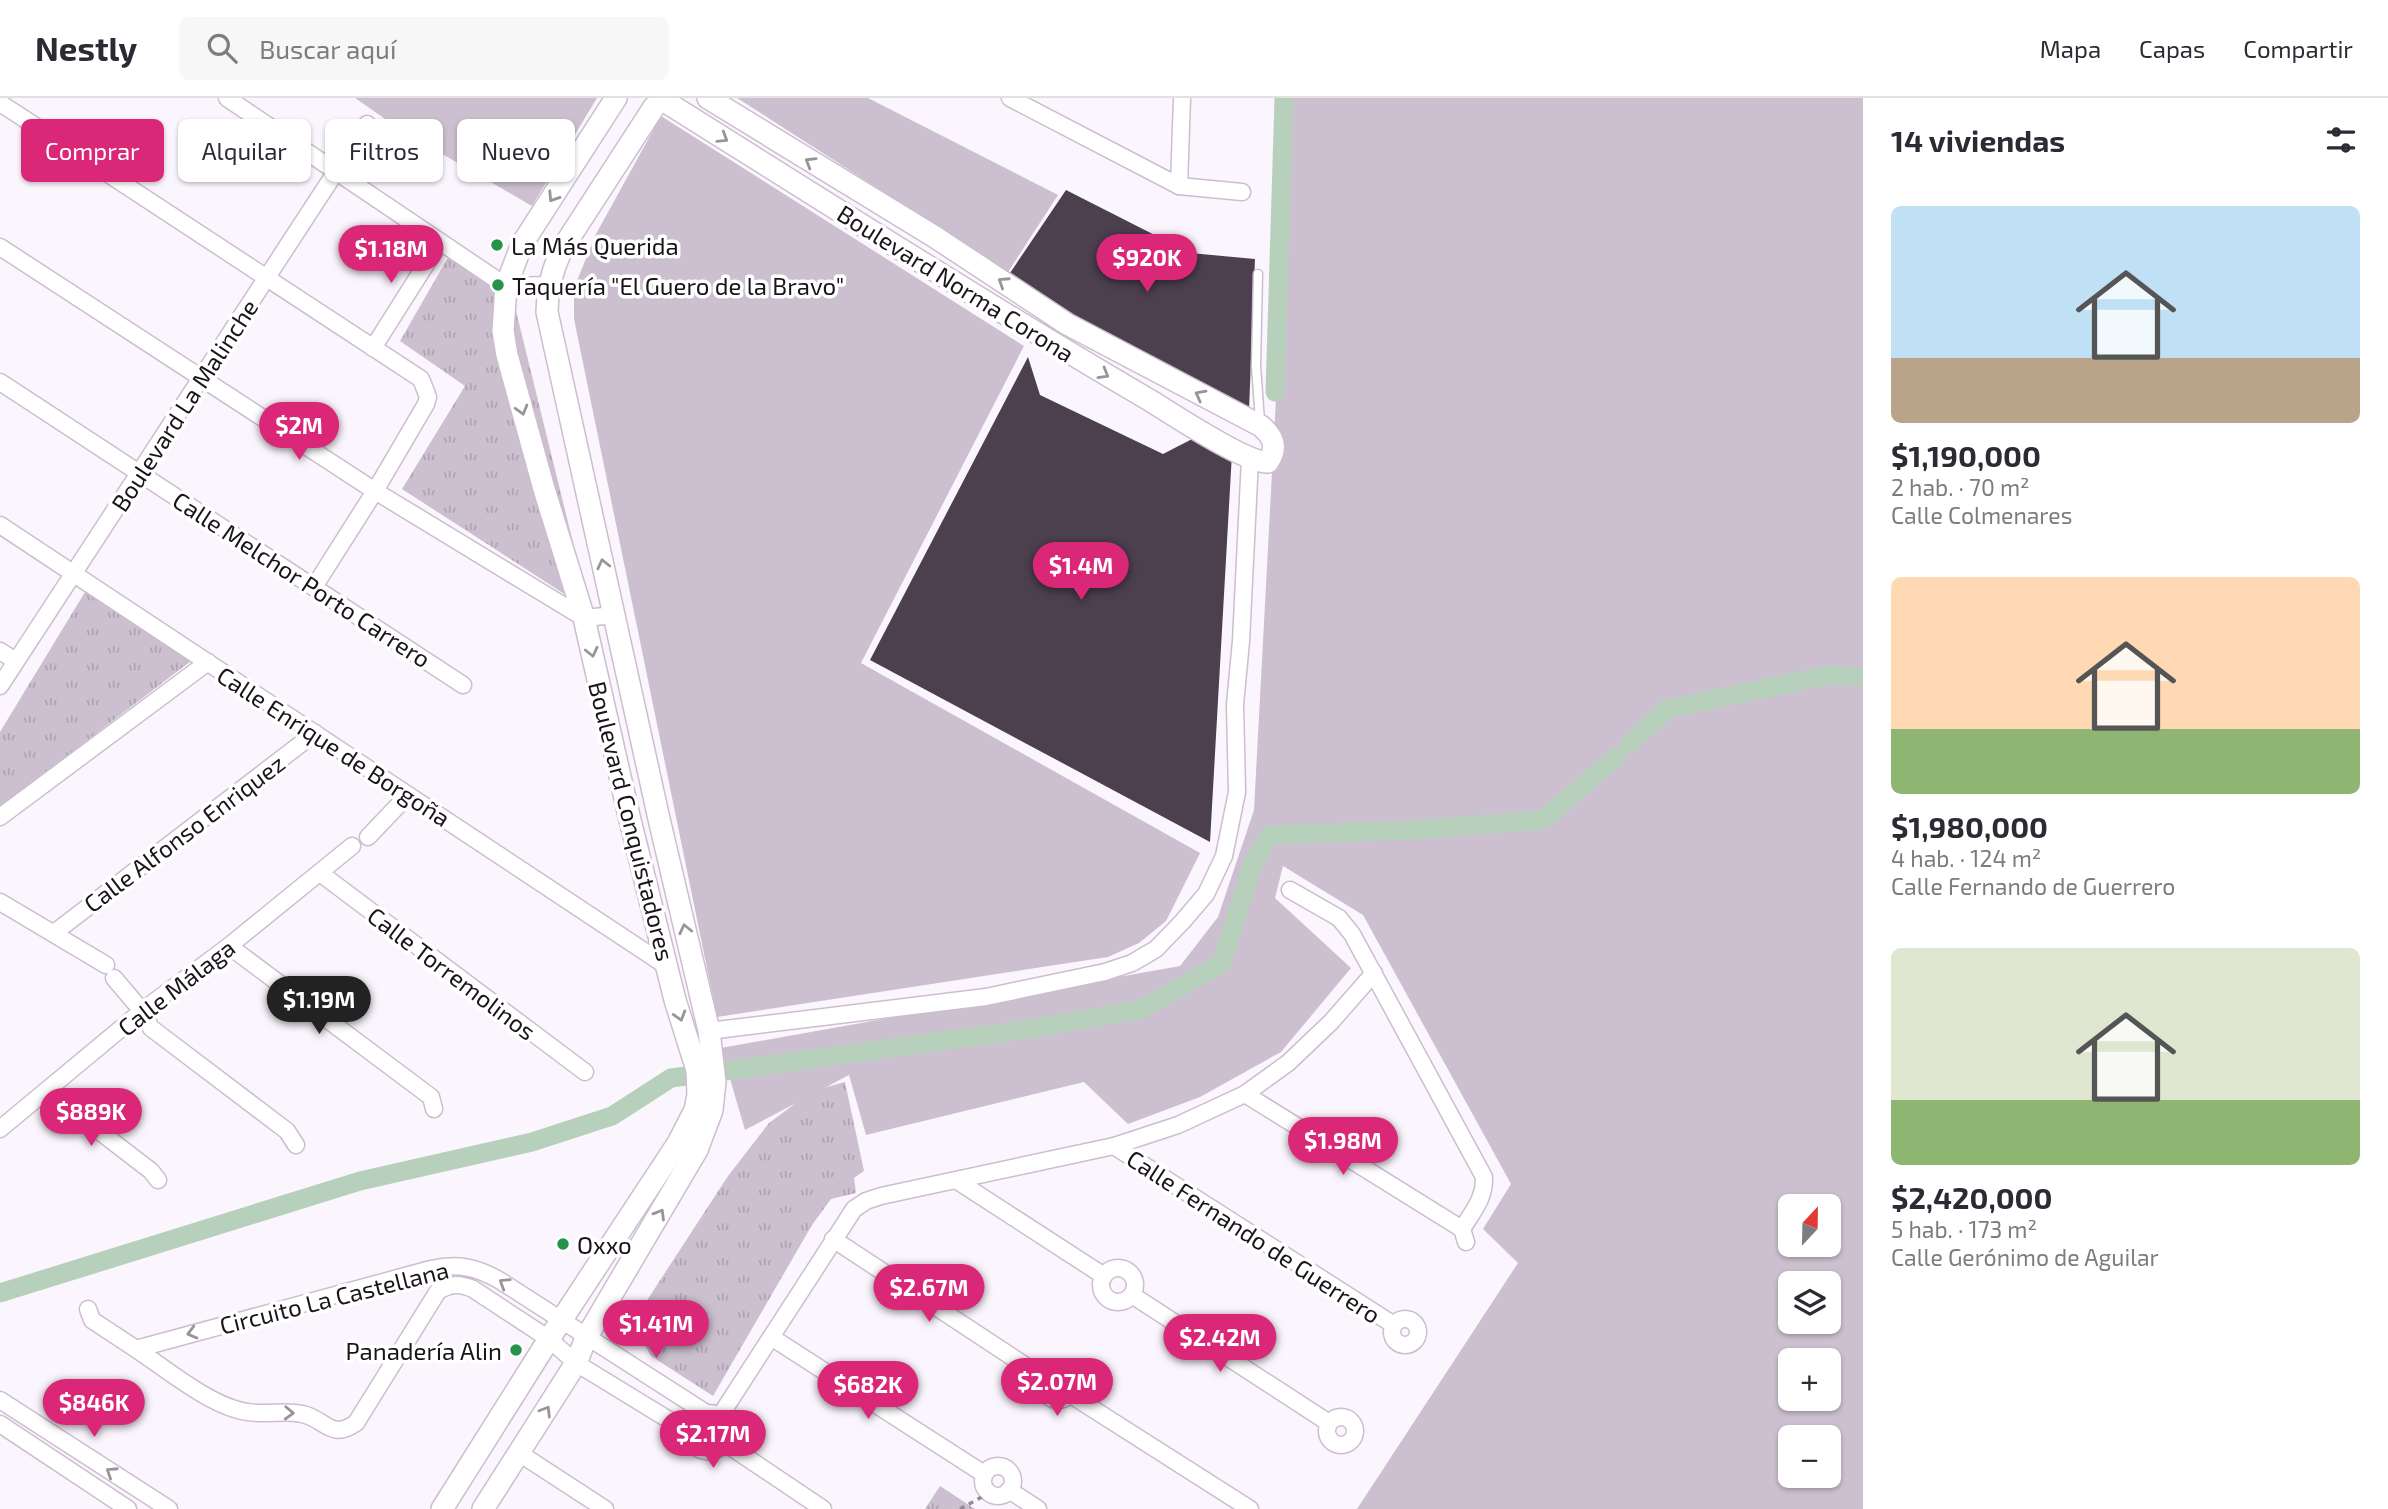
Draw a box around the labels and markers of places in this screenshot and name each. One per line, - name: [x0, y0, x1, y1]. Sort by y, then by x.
- pin: $1.18M: [334, 226, 448, 285]
- place label: La Más Querida: [511, 231, 679, 260]
- pin: $920K: [1098, 234, 1196, 294]
- marker: La Más Querida: [489, 237, 505, 253]
- place label: Taquería "El Guero de la Bravo": [512, 271, 844, 300]
- marker: Taquería "El Guero de la Bravo": [490, 277, 506, 293]
- pin: $2M: [265, 402, 333, 462]
- pin: $1.4M: [1032, 542, 1130, 602]
- pin: $1.19M: [262, 976, 376, 1036]
- pin: $889K: [42, 1088, 140, 1148]
- pin: $1.98M: [1286, 1118, 1400, 1177]
- place label: Oxxo: [577, 1230, 632, 1259]
- marker: Oxxo: [555, 1236, 571, 1252]
- pin: $2.67M: [872, 1264, 986, 1324]
- pin: $1.41M: [599, 1300, 713, 1360]
- pin: $2.42M: [1163, 1314, 1277, 1374]
- place label: Panadería Alin: [345, 1336, 502, 1365]
- marker: Panadería Alin: [508, 1342, 524, 1358]
- pin: $2.07M: [1000, 1358, 1114, 1418]
- pin: $682K: [819, 1362, 917, 1421]
- pin: $846K: [45, 1380, 143, 1439]
- pin: $2.17M: [656, 1410, 770, 1470]

